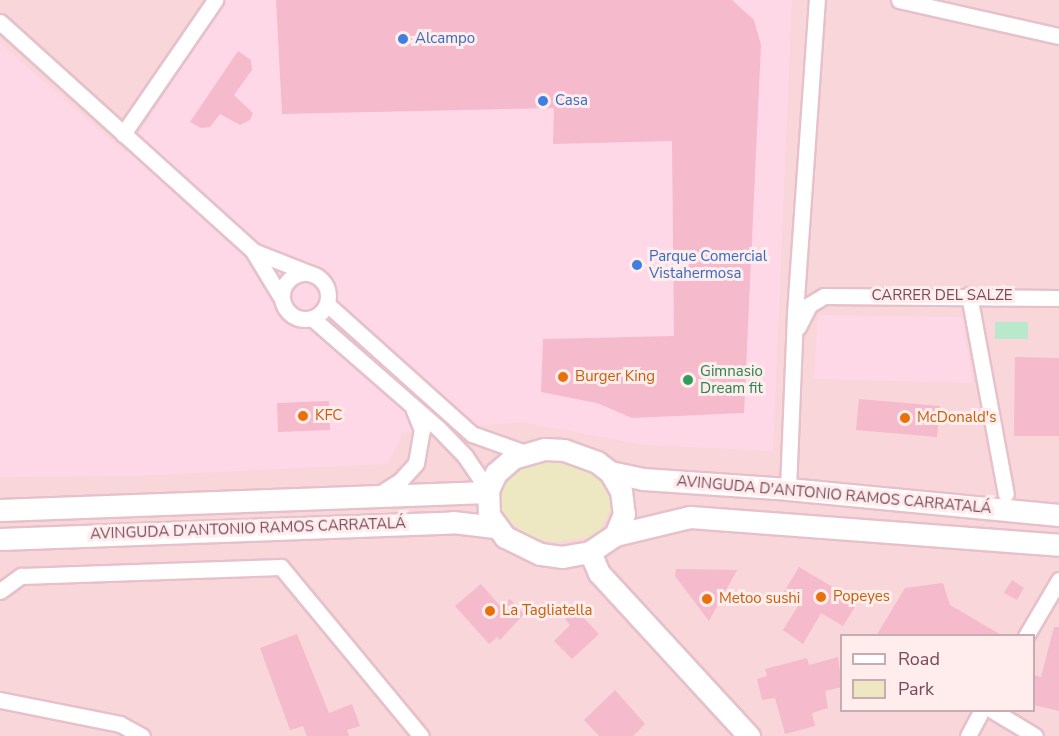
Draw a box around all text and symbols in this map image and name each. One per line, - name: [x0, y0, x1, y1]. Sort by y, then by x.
- place label: Alcampo: [415, 30, 475, 48]
- marker: Alcampo: [396, 32, 410, 46]
- place label: Casa: [555, 92, 588, 110]
- marker: Casa: [536, 94, 550, 108]
- place label: Parque Comercial Vistahermosa: [649, 247, 767, 282]
- marker: Parque Comercial Vistahermosa: [630, 258, 644, 272]
- street label: CARRER DEL SALZE: [871, 287, 1013, 305]
- place label: Gimnasio Dream fit: [700, 362, 763, 397]
- place label: Burger King: [575, 368, 655, 386]
- marker: Burger King: [556, 370, 570, 384]
- marker: Gimnasio Dream fit: [681, 373, 695, 387]
- place label: KFC: [315, 407, 342, 425]
- marker: KFC: [296, 409, 310, 423]
- place label: McDonald's: [917, 409, 996, 427]
- marker: McDonald's: [898, 411, 912, 425]
- street label: AVINGUDA D'ANTONIO RAMOS CARRATALÁ: [676, 472, 992, 518]
- street label: AVINGUDA D'ANTONIO RAMOS CARRATALÁ: [90, 514, 406, 544]
- place label: Popeyes: [833, 588, 890, 606]
- place label: Metoo sushi: [719, 590, 800, 608]
- marker: Popeyes: [814, 590, 828, 604]
- marker: Metoo sushi: [700, 592, 714, 606]
- place label: La Tagliatella: [502, 602, 592, 620]
- marker: La Tagliatella: [483, 604, 497, 618]
- legend: [840, 634, 1035, 712]
- text: Road: [898, 647, 940, 671]
- text: Park: [898, 677, 934, 701]

